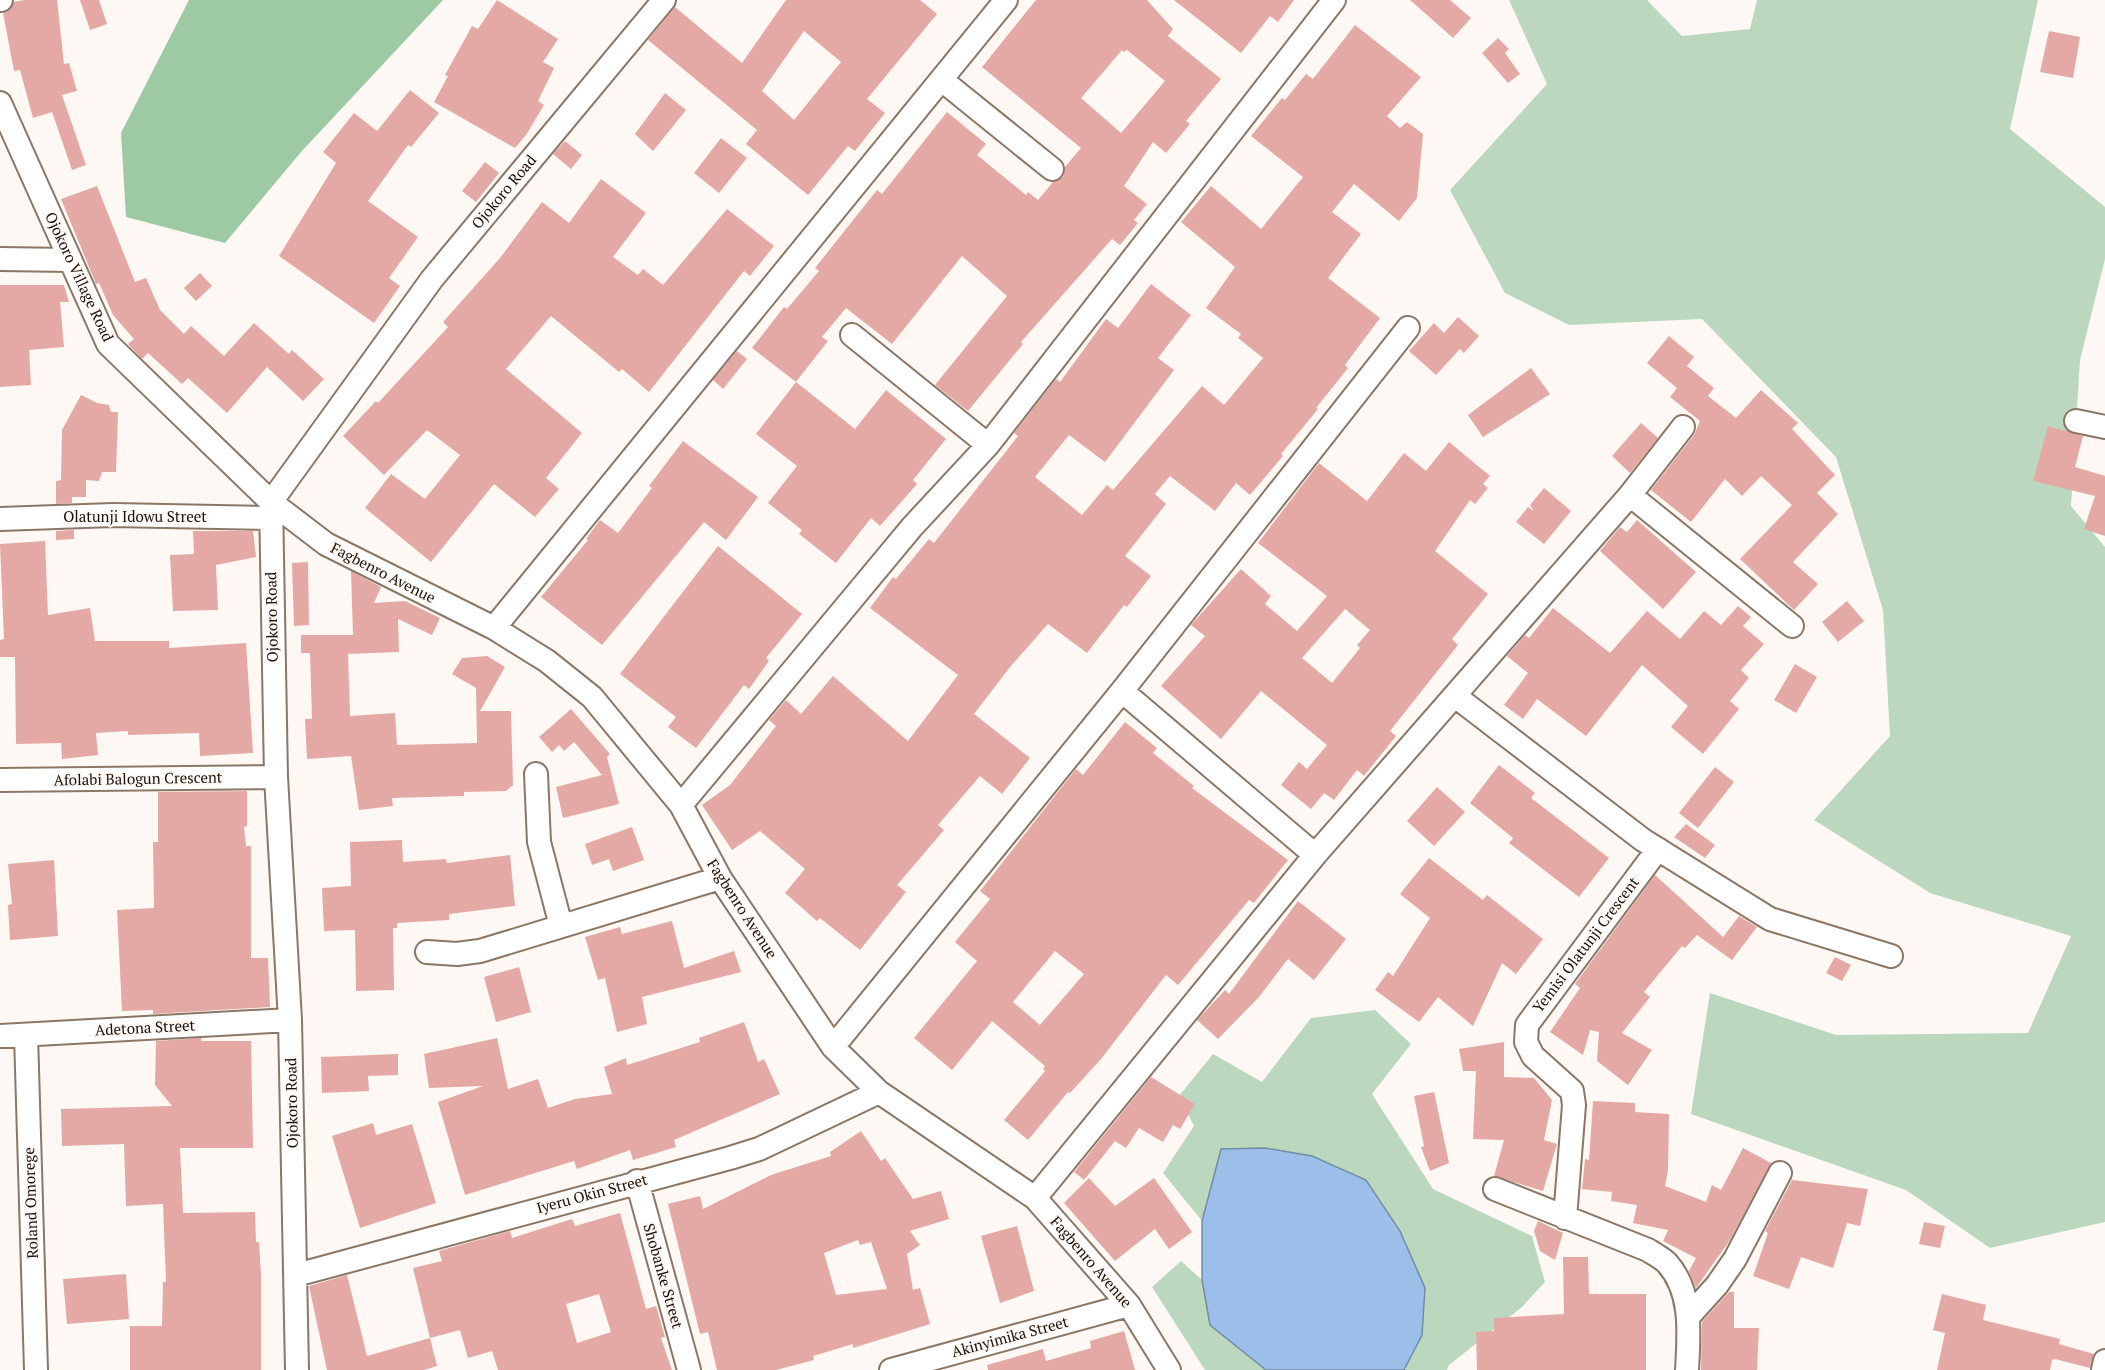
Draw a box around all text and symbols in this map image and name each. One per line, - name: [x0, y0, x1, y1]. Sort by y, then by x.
- street label: Ojokoro Road: [466, 150, 540, 233]
- street label: Ojokoro Village Road: [41, 209, 119, 345]
- street label: Olatunji Idowu Street: [63, 506, 207, 526]
- street label: Fagbenro Avenue: [328, 537, 439, 607]
- street label: Ojokoro Road: [260, 571, 282, 663]
- street label: Afolabi Balogun Crescent: [53, 767, 223, 789]
- street label: Fagbenro Avenue: [703, 855, 782, 962]
- street label: Yemisi Olatunji Crescent: [1528, 872, 1643, 1016]
- street label: Adetona Street: [94, 1014, 196, 1040]
- street label: Ojokoro Road: [280, 1057, 302, 1149]
- street label: Roland Omorege: [18, 1147, 42, 1259]
- street label: Iyeru Okin Street: [534, 1169, 650, 1217]
- street label: Fagbenro Avenue: [1047, 1211, 1137, 1311]
- street label: Shobanke Street: [639, 1221, 689, 1331]
- street label: Akinyimika Street: [949, 1311, 1071, 1361]

